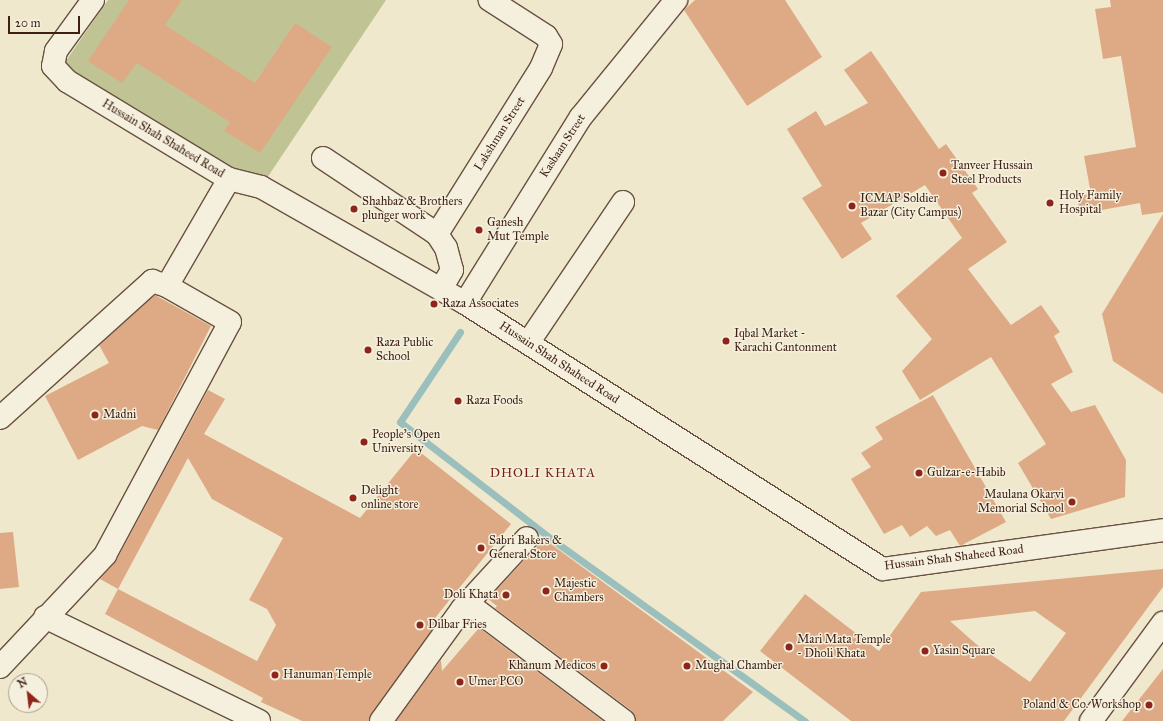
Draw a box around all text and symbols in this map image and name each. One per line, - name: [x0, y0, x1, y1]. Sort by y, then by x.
- scale bar: [10, 8, 82, 34]
- text: 20 m: [15, 16, 41, 30]
- street label: Lakshman Street: [471, 94, 529, 174]
- street label: Hussain Shah Shaheed Road: [99, 97, 227, 181]
- street label: Kasbaan Street: [537, 112, 589, 180]
- place label: Tanveer Hussain Steel Products: [951, 159, 1033, 187]
- marker: Tanveer Hussain Steel Products: [938, 168, 948, 178]
- place label: Holy Family Hospital: [1059, 189, 1121, 217]
- place label: ICMAP Soldier Bazar (City Campus): [860, 192, 961, 220]
- place label: Shahbaz & Brothers plunger work: [362, 195, 462, 223]
- marker: Holy Family Hospital: [1044, 197, 1056, 209]
- marker: ICMAP Soldier Bazar (City Campus): [847, 201, 857, 211]
- marker: Shahbaz & Brothers plunger work: [349, 204, 359, 214]
- place label: Ganesh Mut Temple: [487, 216, 549, 244]
- marker: Ganesh Mut Temple: [474, 225, 484, 235]
- place label: Raza Associates: [442, 297, 519, 311]
- marker: Raza Associates: [429, 299, 439, 309]
- street label: Hussain Shah Shaheed Road: [496, 319, 622, 407]
- place label: Iqbal Market - Karachi Cantonment: [734, 327, 837, 355]
- place label: Raza Public School: [376, 336, 433, 364]
- marker: Iqbal Market - Karachi Cantonment: [721, 336, 731, 346]
- marker: Raza Public School: [363, 345, 373, 355]
- place label: Raza Foods: [466, 394, 523, 408]
- marker: Raza Foods: [453, 396, 463, 406]
- place label: Madni: [103, 408, 136, 422]
- marker: Madni: [90, 410, 100, 420]
- place label: People's Open University: [372, 428, 440, 456]
- marker: People's Open University: [359, 437, 369, 447]
- district label: DHOLI KHATA: [490, 465, 596, 481]
- place label: Gulzar-e-Habib: [927, 466, 1006, 480]
- marker: Gulzar-e-Habib: [914, 468, 924, 478]
- place label: Delight online store: [361, 484, 418, 512]
- place label: Maulana Okarvi Memorial School: [978, 488, 1064, 516]
- marker: Delight online store: [348, 493, 358, 503]
- marker: Maulana Okarvi Memorial School: [1067, 497, 1077, 507]
- place label: Sabri Bakers & General Store: [489, 534, 562, 562]
- street label: Hussain Shah Shaheed Road: [884, 542, 1024, 574]
- marker: Sabri Bakers & General Store: [476, 543, 486, 553]
- place label: Majestic Chambers: [554, 577, 604, 605]
- marker: Majestic Chambers: [541, 586, 551, 596]
- place label: Doli Khata: [444, 588, 498, 602]
- marker: Doli Khata: [501, 590, 511, 600]
- place label: Dilbar Fries: [428, 618, 487, 632]
- marker: Dilbar Fries: [415, 620, 425, 630]
- place label: Mari Mata Temple - Dholi Khata: [797, 633, 891, 661]
- marker: Mari Mata Temple - Dholi Khata: [784, 642, 794, 652]
- place label: Yasin Square: [933, 644, 995, 658]
- marker: Yasin Square: [920, 646, 930, 656]
- place label: Khanum Medicos: [508, 659, 596, 673]
- place label: Mughal Chamber: [695, 659, 782, 673]
- marker: Khanum Medicos: [599, 661, 609, 671]
- marker: Mughal Chamber: [682, 661, 692, 671]
- place label: Hanuman Temple: [283, 668, 372, 682]
- marker: Hanuman Temple: [270, 670, 280, 680]
- north arrow: [8, 673, 48, 713]
- text: N: [15, 675, 30, 691]
- place label: Umer PCO: [468, 675, 524, 689]
- marker: Umer PCO: [455, 677, 465, 687]
- place label: Poland & Co. Workshop: [1023, 698, 1141, 712]
- marker: Poland & Co. Workshop: [1144, 700, 1154, 710]

